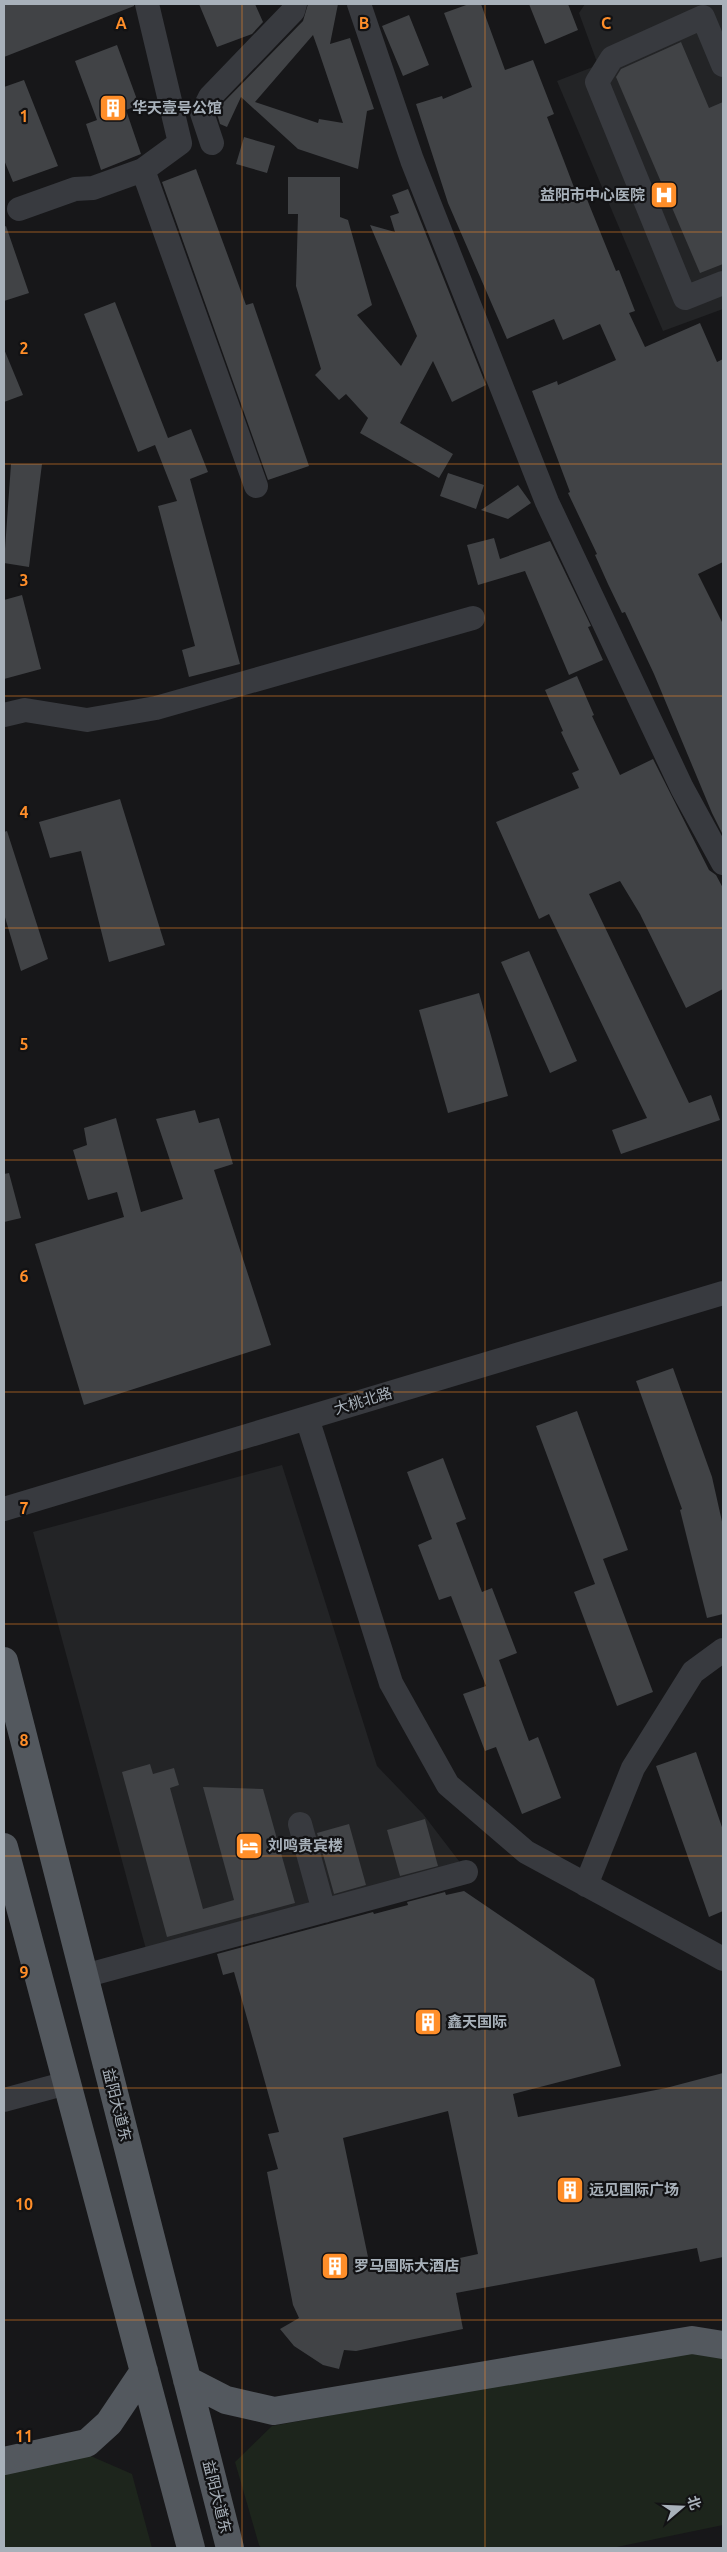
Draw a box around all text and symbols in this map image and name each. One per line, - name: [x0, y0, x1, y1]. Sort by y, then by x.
- text: A: [115, 14, 127, 32]
- text: B: [359, 14, 369, 32]
- text: C: [601, 14, 611, 32]
- building icon: 华天壹号公馆: [98, 93, 128, 123]
- place label: 华天壹号公馆: [132, 99, 222, 116]
- text: 1: [19, 107, 29, 125]
- hospital icon: 益阳市中心医院: [649, 180, 679, 210]
- place label: 益阳市中心医院: [540, 186, 645, 203]
- text: 2: [19, 339, 29, 357]
- text: 3: [19, 571, 29, 589]
- text: 4: [19, 803, 29, 821]
- text: 5: [19, 1035, 29, 1053]
- text: 6: [19, 1267, 29, 1285]
- street label: 大桃北路: [332, 1384, 394, 1417]
- text: 7: [19, 1499, 29, 1517]
- text: 8: [19, 1731, 29, 1749]
- hotel icon: 刘鸣贵宾楼: [234, 1831, 264, 1861]
- place label: 刘鸣贵宾楼: [268, 1837, 343, 1854]
- text: 9: [19, 1963, 29, 1981]
- building icon: 鑫天国际: [413, 2007, 443, 2037]
- place label: 鑫天国际: [447, 2013, 507, 2030]
- street label: 益阳大道东: [100, 2066, 135, 2143]
- building icon: 远见国际广场: [555, 2175, 585, 2205]
- place label: 远见国际广场: [589, 2181, 679, 2198]
- text: 10: [15, 2195, 33, 2213]
- building icon: 罗马国际大酒店: [320, 2251, 350, 2281]
- place label: 罗马国际大酒店: [354, 2257, 459, 2274]
- text: 11: [15, 2427, 33, 2445]
- street label: 益阳大道东: [200, 2458, 235, 2535]
- north arrow: [657, 2482, 707, 2532]
- text: 北: [684, 2494, 704, 2512]

